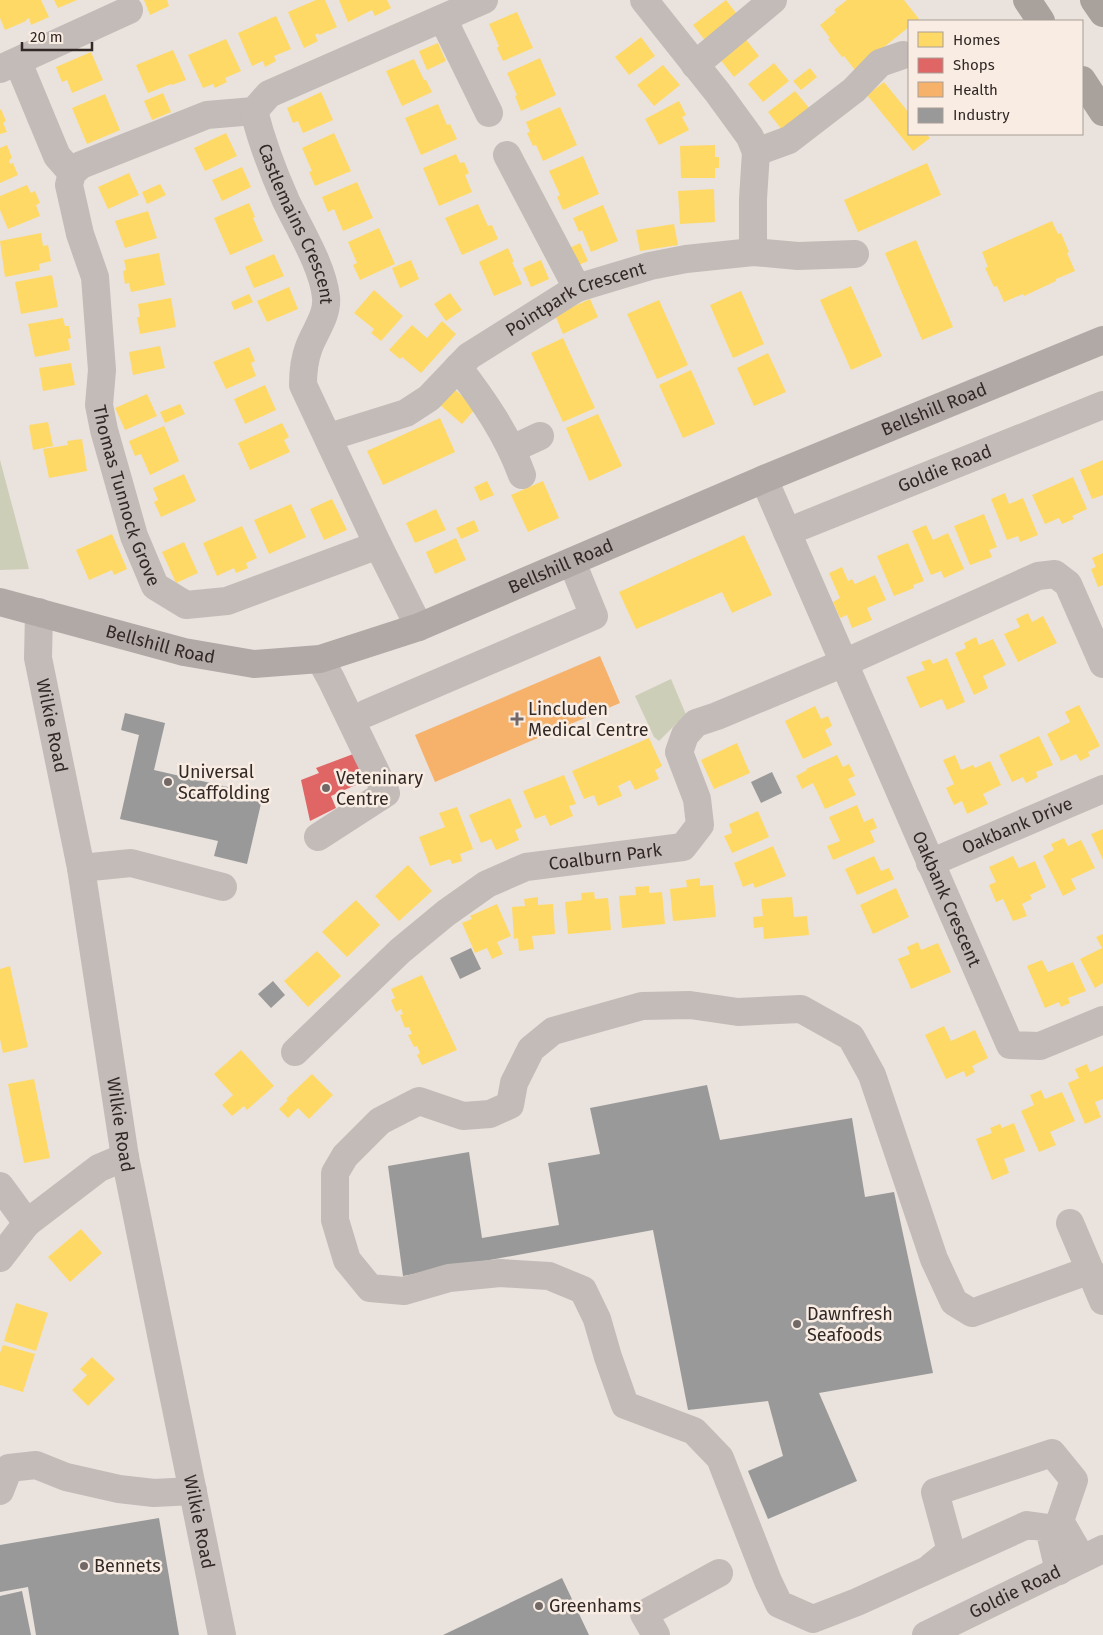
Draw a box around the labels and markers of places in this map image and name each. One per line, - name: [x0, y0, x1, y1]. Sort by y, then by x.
- place label: Lincluden Medical Centre: [528, 698, 649, 741]
- marker: Lincluden Medical Centre: [510, 712, 524, 726]
- place label: Universal Scaffolding: [178, 761, 270, 804]
- place label: Veteninary Centre: [336, 767, 423, 810]
- marker: Universal Scaffolding: [162, 776, 174, 788]
- marker: Veteninary Centre: [320, 782, 332, 794]
- place label: Dawnfresh Seafoods: [807, 1303, 893, 1346]
- marker: Dawnfresh Seafoods: [791, 1318, 803, 1330]
- place label: Bennets: [94, 1555, 161, 1577]
- marker: Bennets: [78, 1560, 90, 1572]
- place label: Greenhams: [549, 1595, 641, 1617]
- marker: Greenhams: [533, 1600, 545, 1612]

